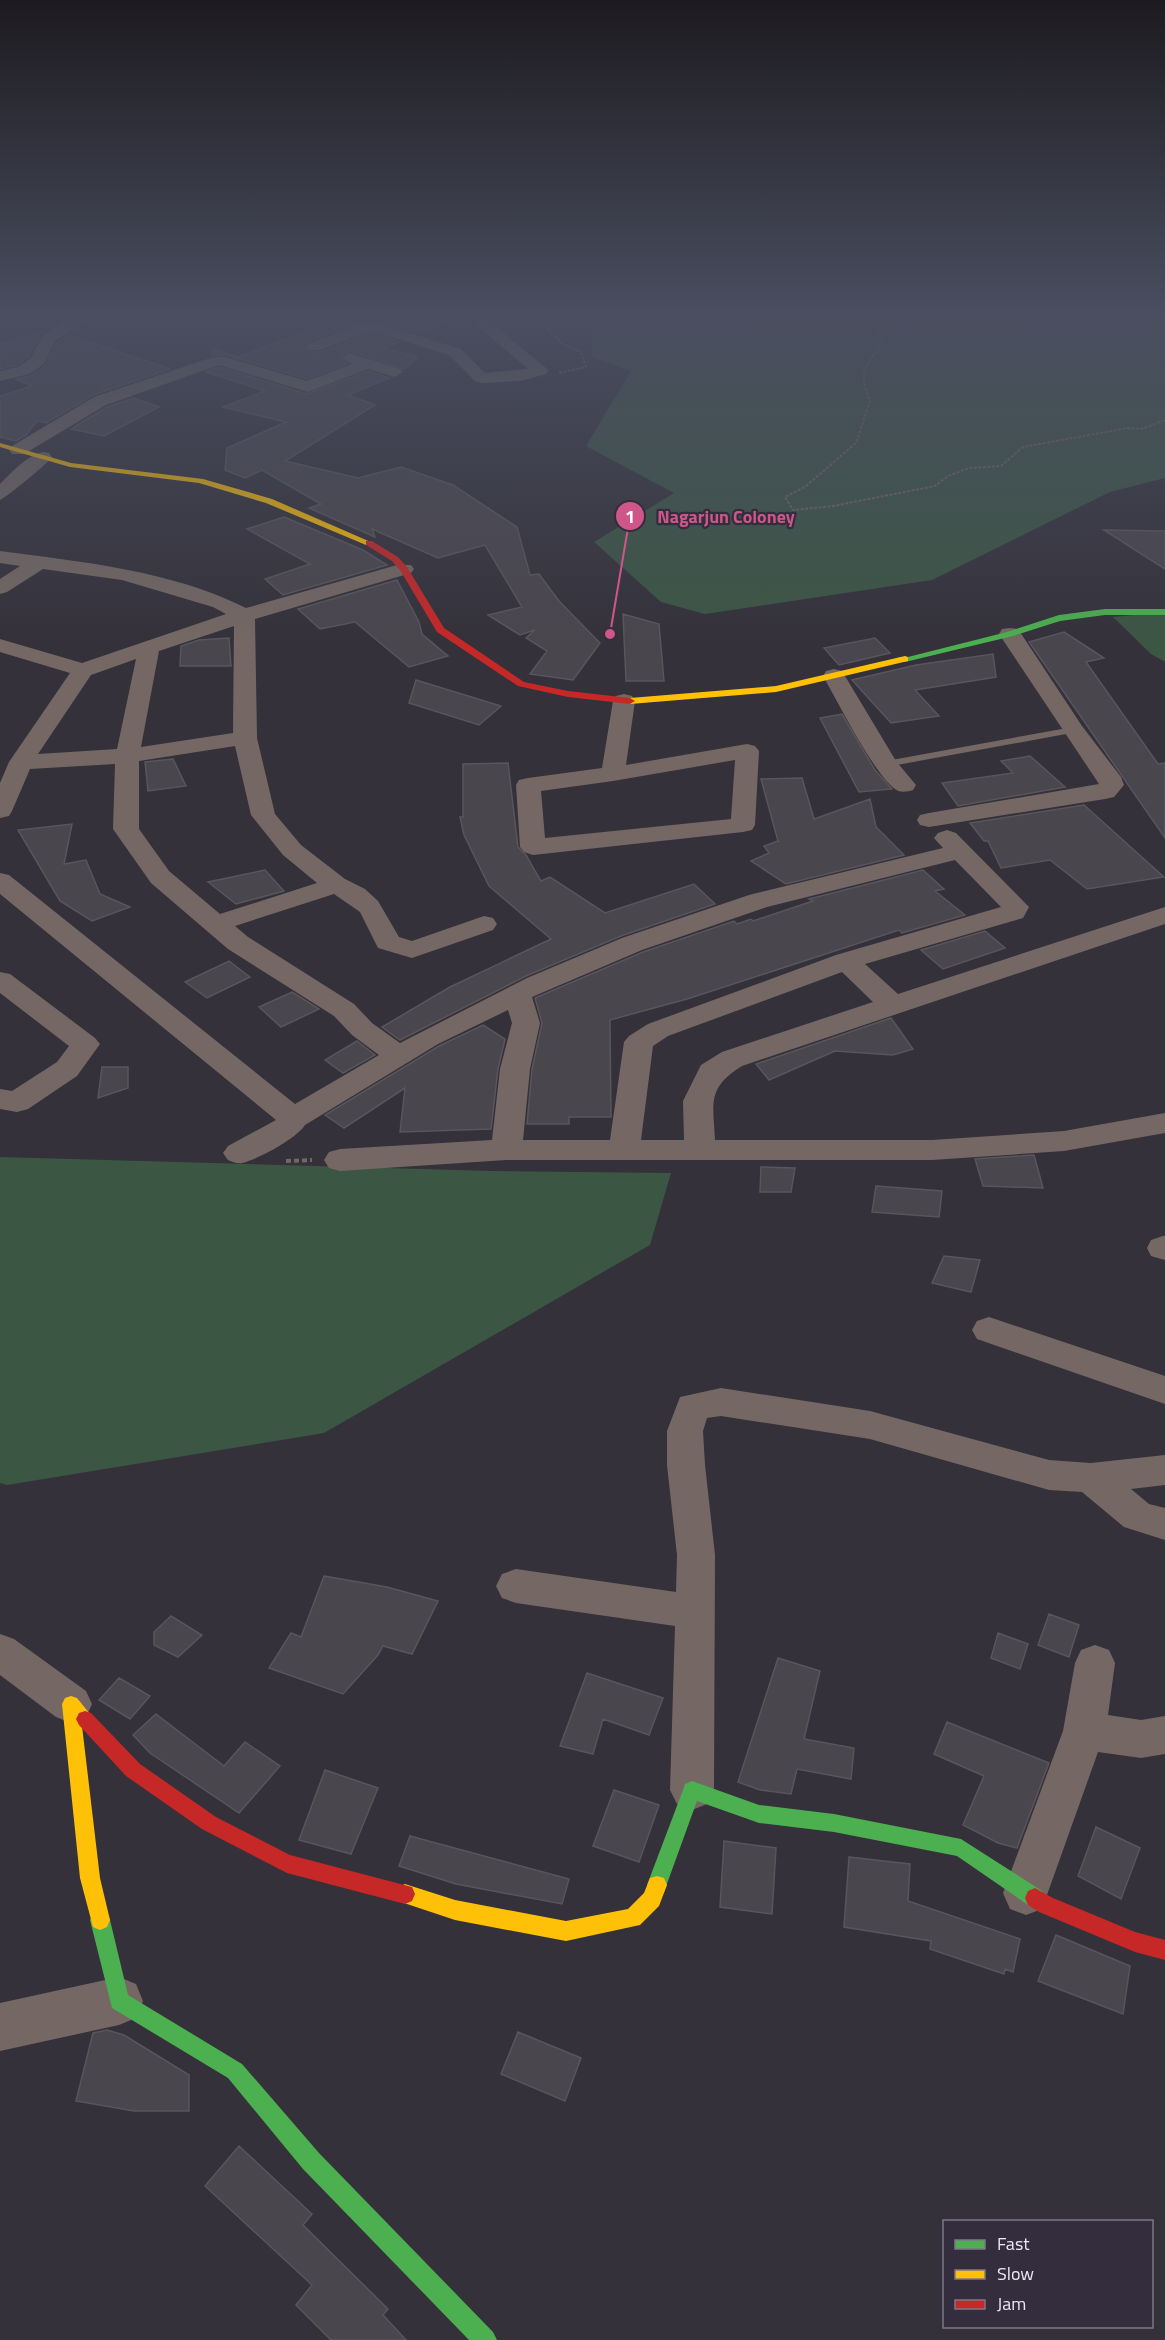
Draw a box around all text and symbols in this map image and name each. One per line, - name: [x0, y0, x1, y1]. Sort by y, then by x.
- callout: Nagarjun Coloney: [615, 498, 807, 534]
- text: 1: [625, 503, 635, 530]
- text: Nagarjun Coloney: [657, 503, 795, 530]
- legend: [943, 2220, 1153, 2328]
- text: Fast: [997, 2230, 1030, 2257]
- text: Slow: [997, 2260, 1034, 2287]
- text: Jam: [997, 2290, 1026, 2317]

